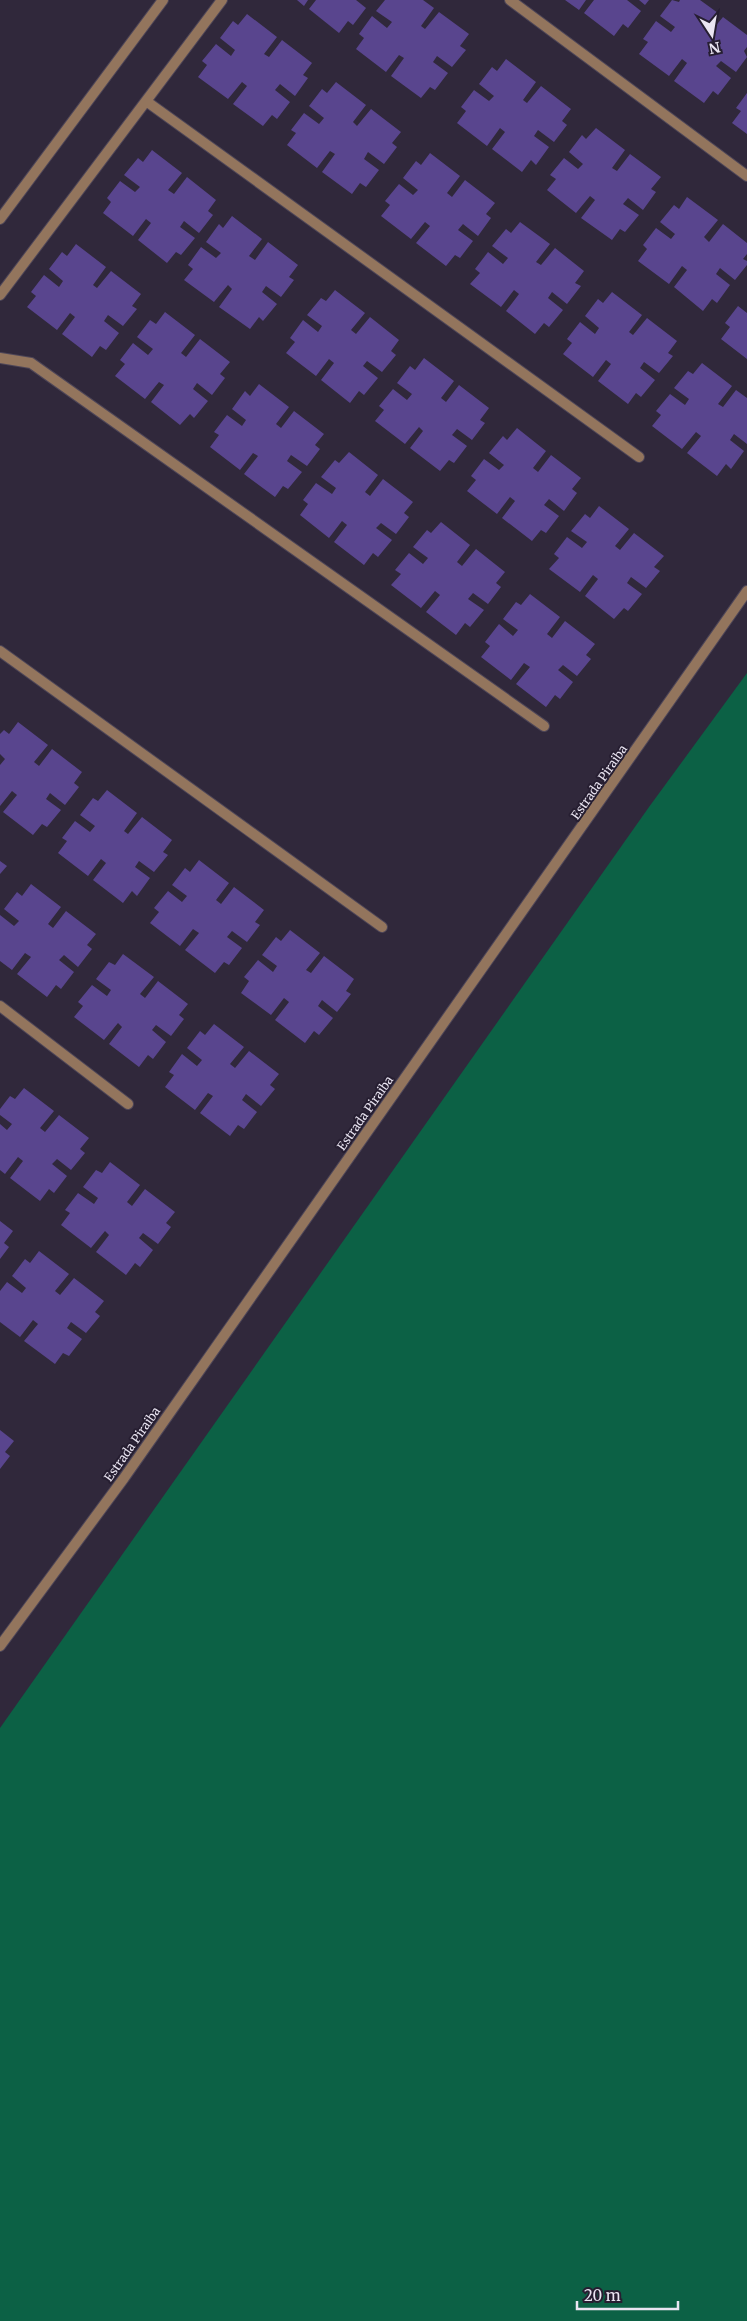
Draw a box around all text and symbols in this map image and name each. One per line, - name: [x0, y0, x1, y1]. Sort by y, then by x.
- north arrow: [687, 10, 737, 60]
- text: N: [707, 38, 722, 58]
- street label: Estrada Piraiba: [568, 741, 631, 822]
- street label: Estrada Piraiba: [334, 1072, 397, 1153]
- street label: Estrada Piraiba: [101, 1403, 164, 1484]
- scale bar: [577, 2278, 678, 2310]
- text: 20 m: [584, 2286, 621, 2305]

